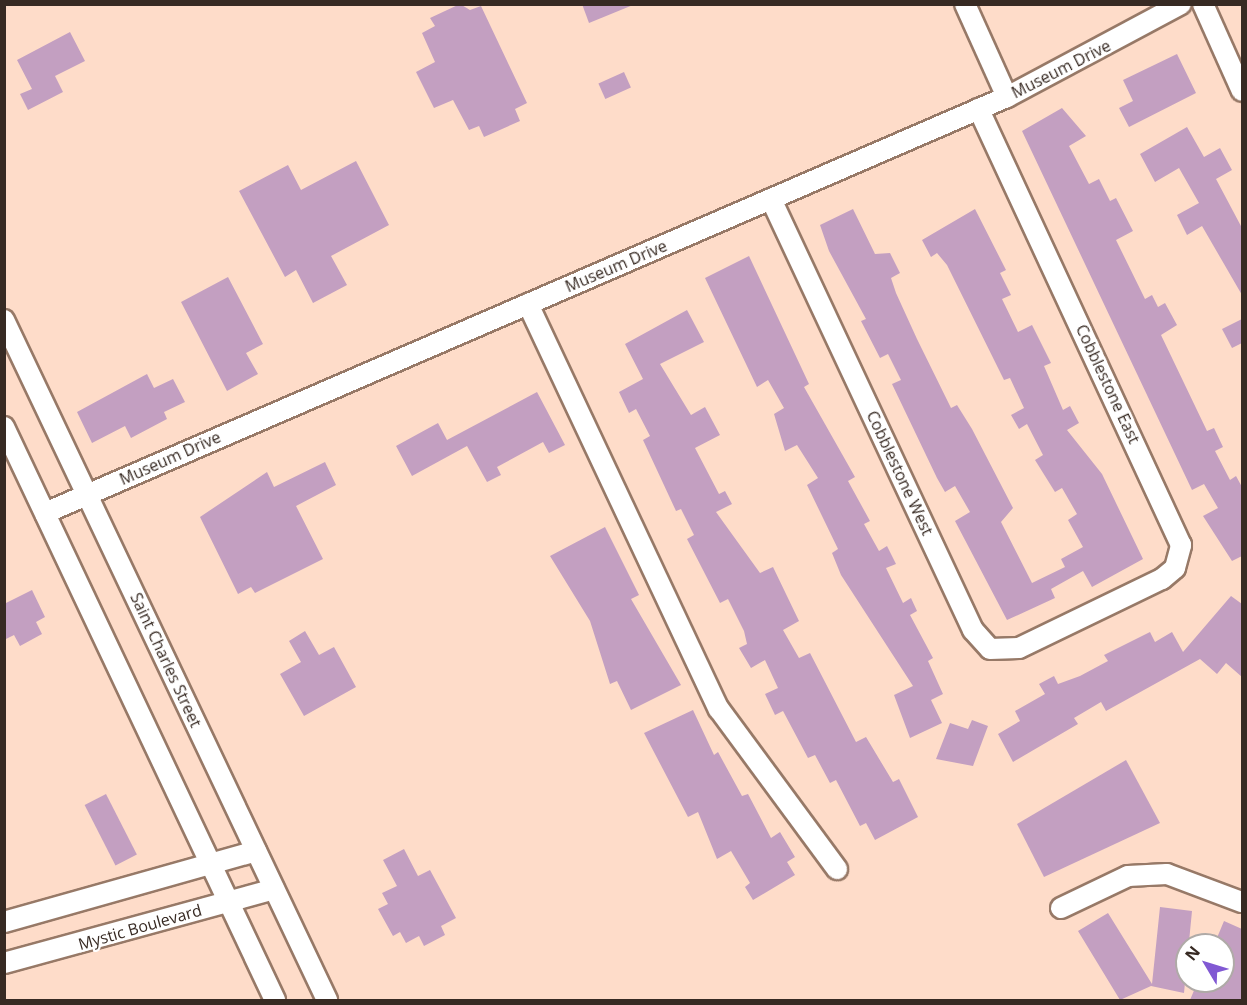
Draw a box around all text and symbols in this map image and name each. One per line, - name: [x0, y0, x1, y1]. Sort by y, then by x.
- street label: Museum Drive: [1008, 36, 1114, 102]
- street label: Museum Drive: [562, 236, 670, 296]
- street label: Cobblestone East: [1072, 321, 1144, 447]
- street label: Cobblestone West: [863, 408, 937, 538]
- street label: Museum Drive: [116, 427, 224, 489]
- street label: Saint Charles Street: [126, 590, 206, 730]
- street label: Mystic Boulevard: [76, 900, 204, 954]
- north arrow: [1175, 933, 1235, 993]
- text: N: [1180, 941, 1205, 965]

